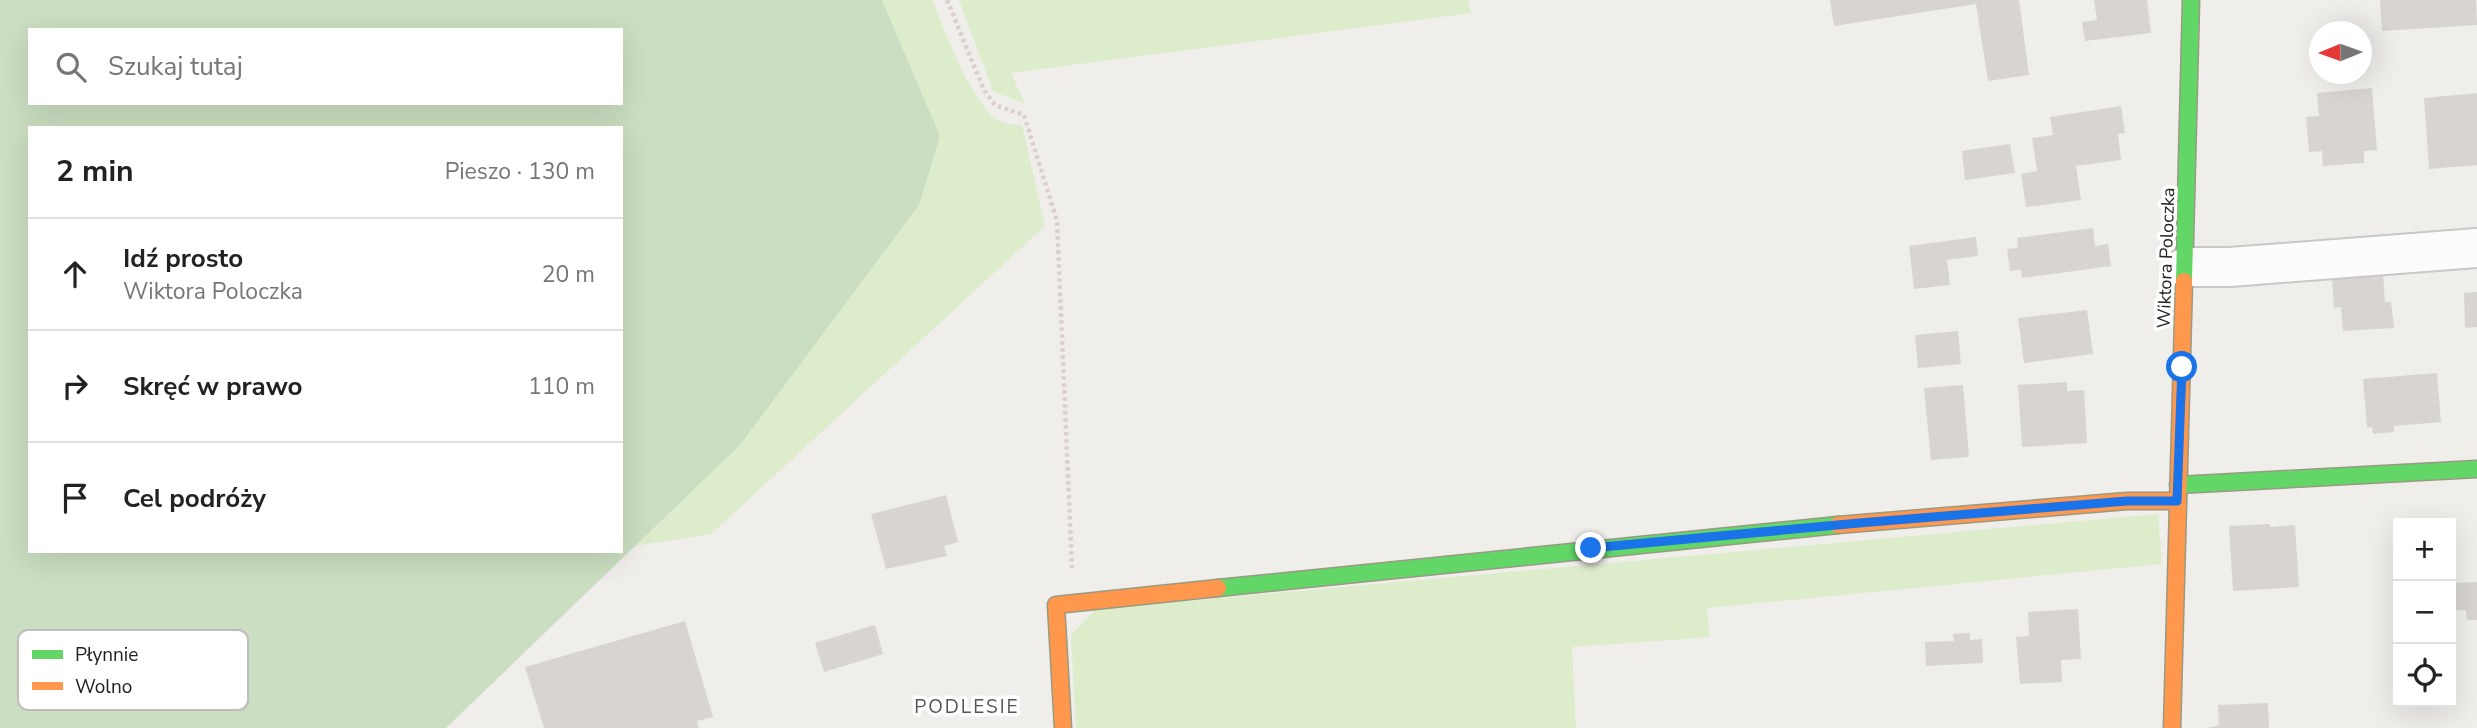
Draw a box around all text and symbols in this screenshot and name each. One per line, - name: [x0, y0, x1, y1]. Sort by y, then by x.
- north arrow: [2309, 21, 2372, 84]
- search box: [28, 28, 623, 105]
- icon: search: [52, 48, 90, 86]
- text: Szukaj tutaj: [108, 49, 243, 84]
- text: 2 min: [56, 151, 134, 192]
- text: Pieszo · 130 m: [445, 156, 595, 187]
- street label: Wiktora Poloczka: [2152, 187, 2180, 329]
- text: Idź prosto: [123, 241, 243, 276]
- icon: ahead: [56, 255, 94, 293]
- text: 20 m: [542, 259, 595, 290]
- text: Wiktora Poloczka: [123, 276, 303, 307]
- route start: [2166, 351, 2197, 382]
- icon: right: [56, 367, 94, 405]
- text: Skręć w prawo: [123, 369, 303, 404]
- text: 110 m: [528, 371, 595, 402]
- icon: arrive: [56, 479, 94, 517]
- text: Cel podróży: [123, 481, 266, 516]
- map controls: [2393, 518, 2456, 707]
- button: +: [2393, 518, 2456, 581]
- route end: [1575, 532, 1606, 563]
- button: −: [2393, 581, 2456, 644]
- legend: [18, 630, 248, 710]
- text: Płynnie: [75, 642, 138, 668]
- button: locate: [2393, 644, 2456, 707]
- text: Wolno: [75, 674, 132, 700]
- district label: PODLESIE: [914, 694, 1020, 720]

